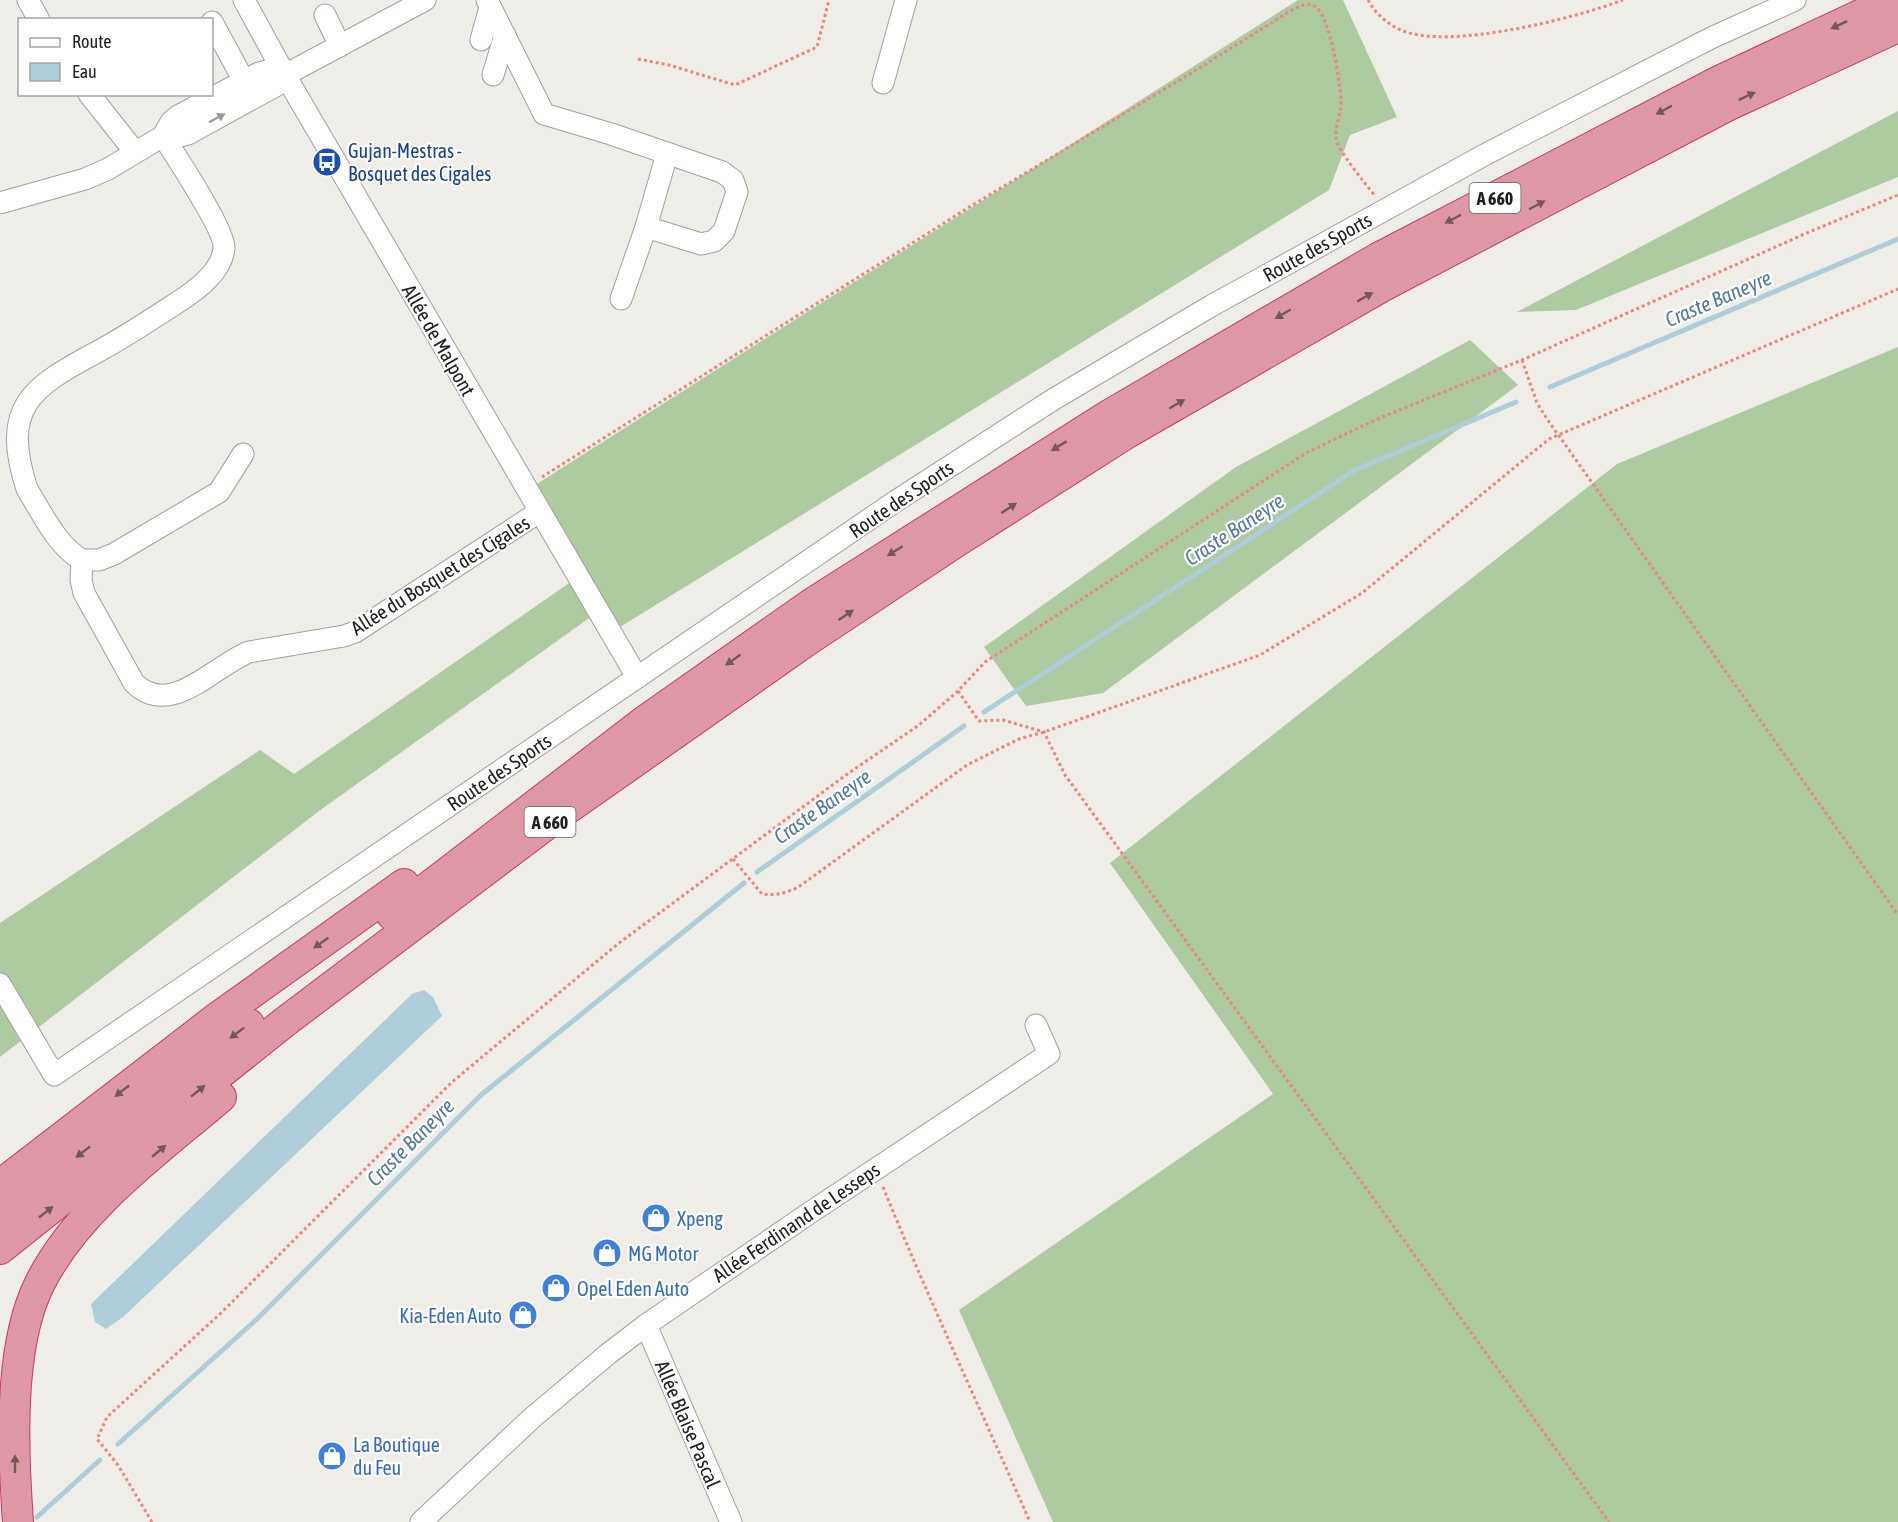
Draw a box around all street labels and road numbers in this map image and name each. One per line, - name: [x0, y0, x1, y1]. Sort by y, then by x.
- road number: A 660: [1470, 183, 1520, 213]
- street label: Route des Sports: [1259, 208, 1375, 286]
- street label: Allée de Malpont: [398, 280, 480, 400]
- street label: Route des Sports: [845, 456, 957, 542]
- street label: Allée du Bosquet des Cigales: [346, 511, 534, 639]
- street label: Route des Sports: [443, 729, 555, 815]
- road number: A 660: [524, 807, 576, 837]
- street label: Allée Ferdinand de Lesseps: [708, 1158, 884, 1286]
- street label: Allée Blaise Pascal: [651, 1357, 725, 1492]

